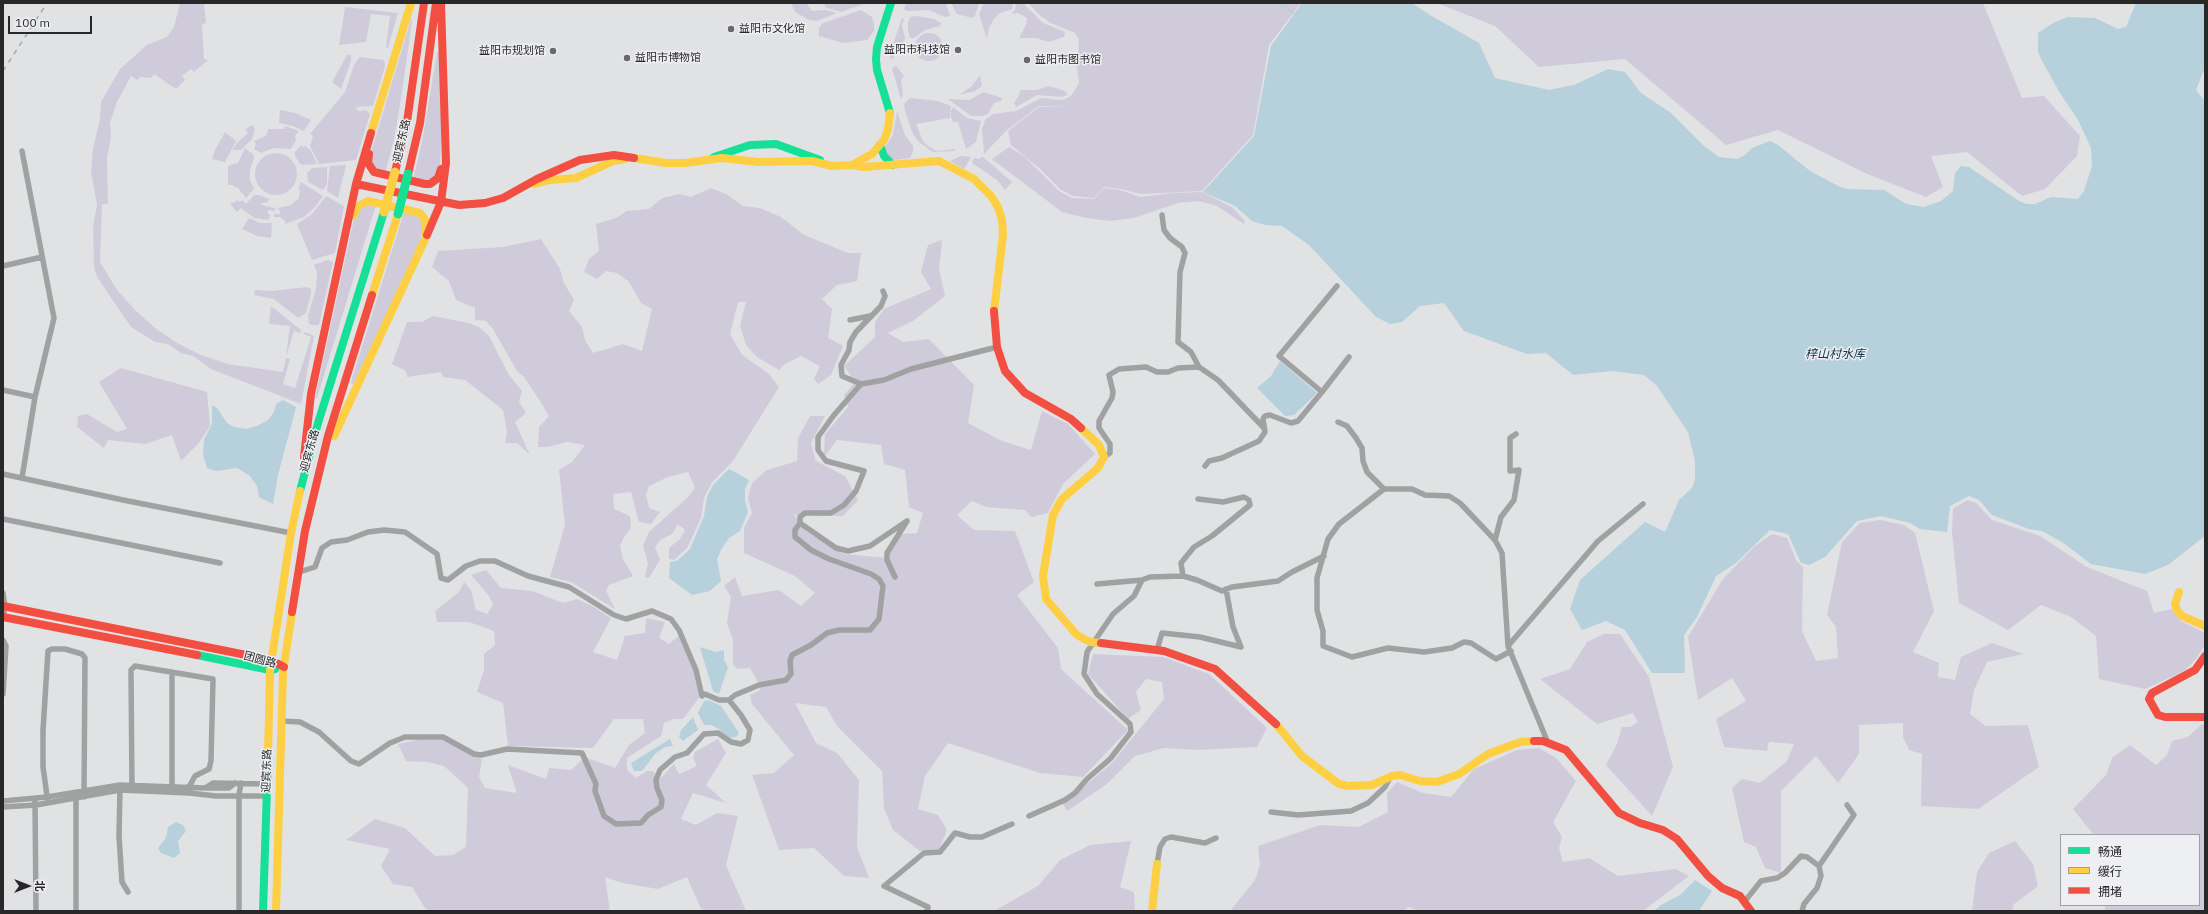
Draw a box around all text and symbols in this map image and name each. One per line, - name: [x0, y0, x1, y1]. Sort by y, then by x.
- scale bar: [10, 8, 94, 34]
- text: 100 m: [15, 15, 50, 30]
- place label: 益阳市文化馆: [739, 22, 805, 36]
- marker: 益阳市文化馆: [726, 24, 736, 34]
- place label: 益阳市科技馆: [884, 43, 950, 57]
- place label: 益阳市规划馆: [479, 44, 545, 58]
- marker: 益阳市科技馆: [953, 45, 963, 55]
- marker: 益阳市规划馆: [548, 46, 558, 56]
- place label: 益阳市博物馆: [635, 51, 701, 65]
- marker: 益阳市博物馆: [622, 53, 632, 63]
- place label: 益阳市图书馆: [1035, 53, 1101, 67]
- marker: 益阳市图书馆: [1022, 55, 1032, 65]
- street label: 迎宾东路: [391, 118, 413, 164]
- water label: 梓山村水库: [1805, 348, 1865, 362]
- street label: 迎宾东路: [298, 428, 322, 474]
- street label: 团圆路: [242, 649, 278, 671]
- street label: 迎宾东路: [260, 749, 274, 793]
- legend: [2060, 834, 2200, 906]
- text: 畅通: [2098, 844, 2122, 859]
- text: 缓行: [2098, 864, 2122, 879]
- north arrow: [8, 866, 48, 906]
- text: 北: [33, 881, 47, 892]
- text: 拥堵: [2098, 884, 2122, 899]

